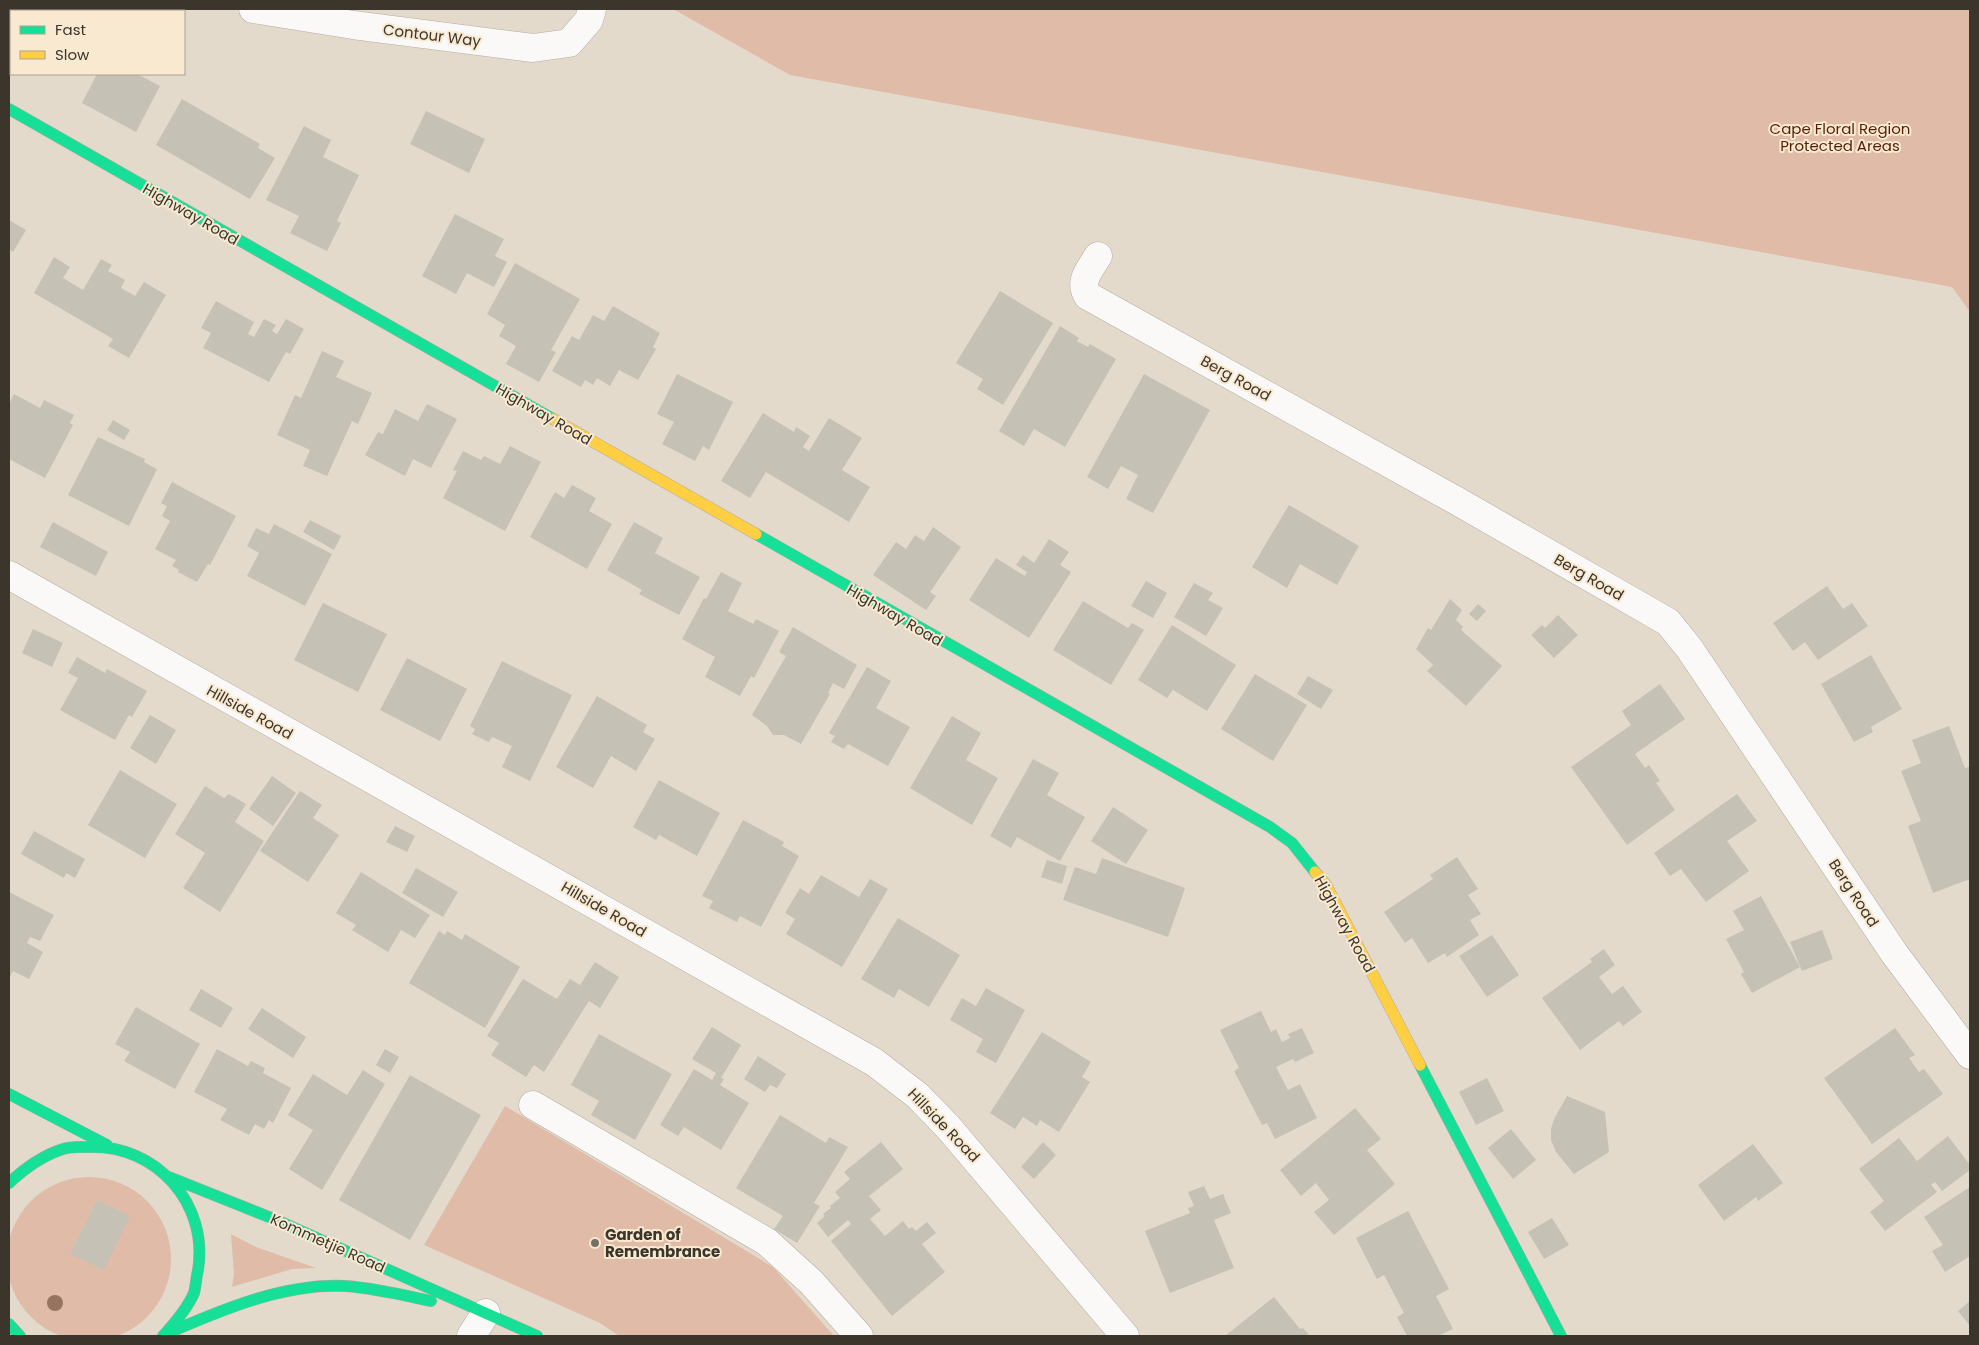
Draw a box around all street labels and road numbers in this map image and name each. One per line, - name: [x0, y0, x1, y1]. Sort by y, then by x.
- street label: Contour Way: [382, 19, 483, 51]
- street label: Highway Road: [139, 178, 243, 250]
- street label: Berg Road: [1197, 350, 1275, 406]
- street label: Highway Road: [492, 378, 596, 450]
- street label: Berg Road: [1550, 549, 1628, 605]
- street label: Highway Road: [843, 579, 947, 651]
- street label: Hillside Road: [203, 680, 297, 744]
- street label: Berg Road: [1824, 855, 1884, 931]
- street label: Highway Road: [1310, 872, 1380, 976]
- street label: Hillside Road: [557, 876, 651, 942]
- street label: Hillside Road: [903, 1083, 985, 1167]
- street label: Kommetjie Road: [267, 1208, 389, 1278]

